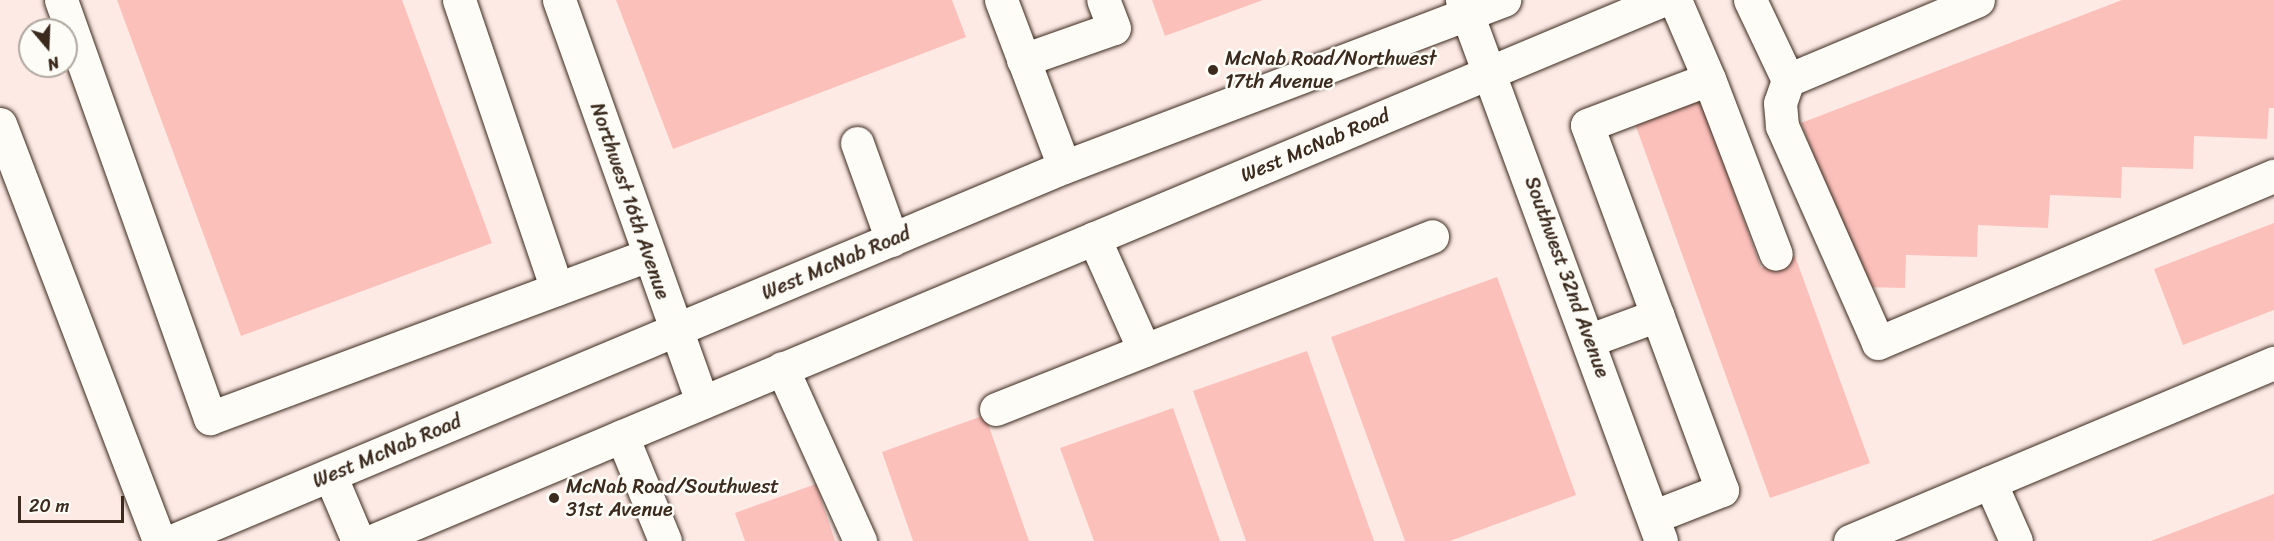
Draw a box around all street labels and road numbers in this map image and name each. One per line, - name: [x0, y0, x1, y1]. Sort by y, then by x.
- street label: Northwest 16th Avenue: [585, 100, 675, 302]
- street label: West McNab Road: [1238, 103, 1392, 187]
- street label: Southwest 32nd Avenue: [1519, 173, 1615, 381]
- street label: West McNab Road: [759, 221, 913, 305]
- street label: West McNab Road: [310, 409, 464, 493]

